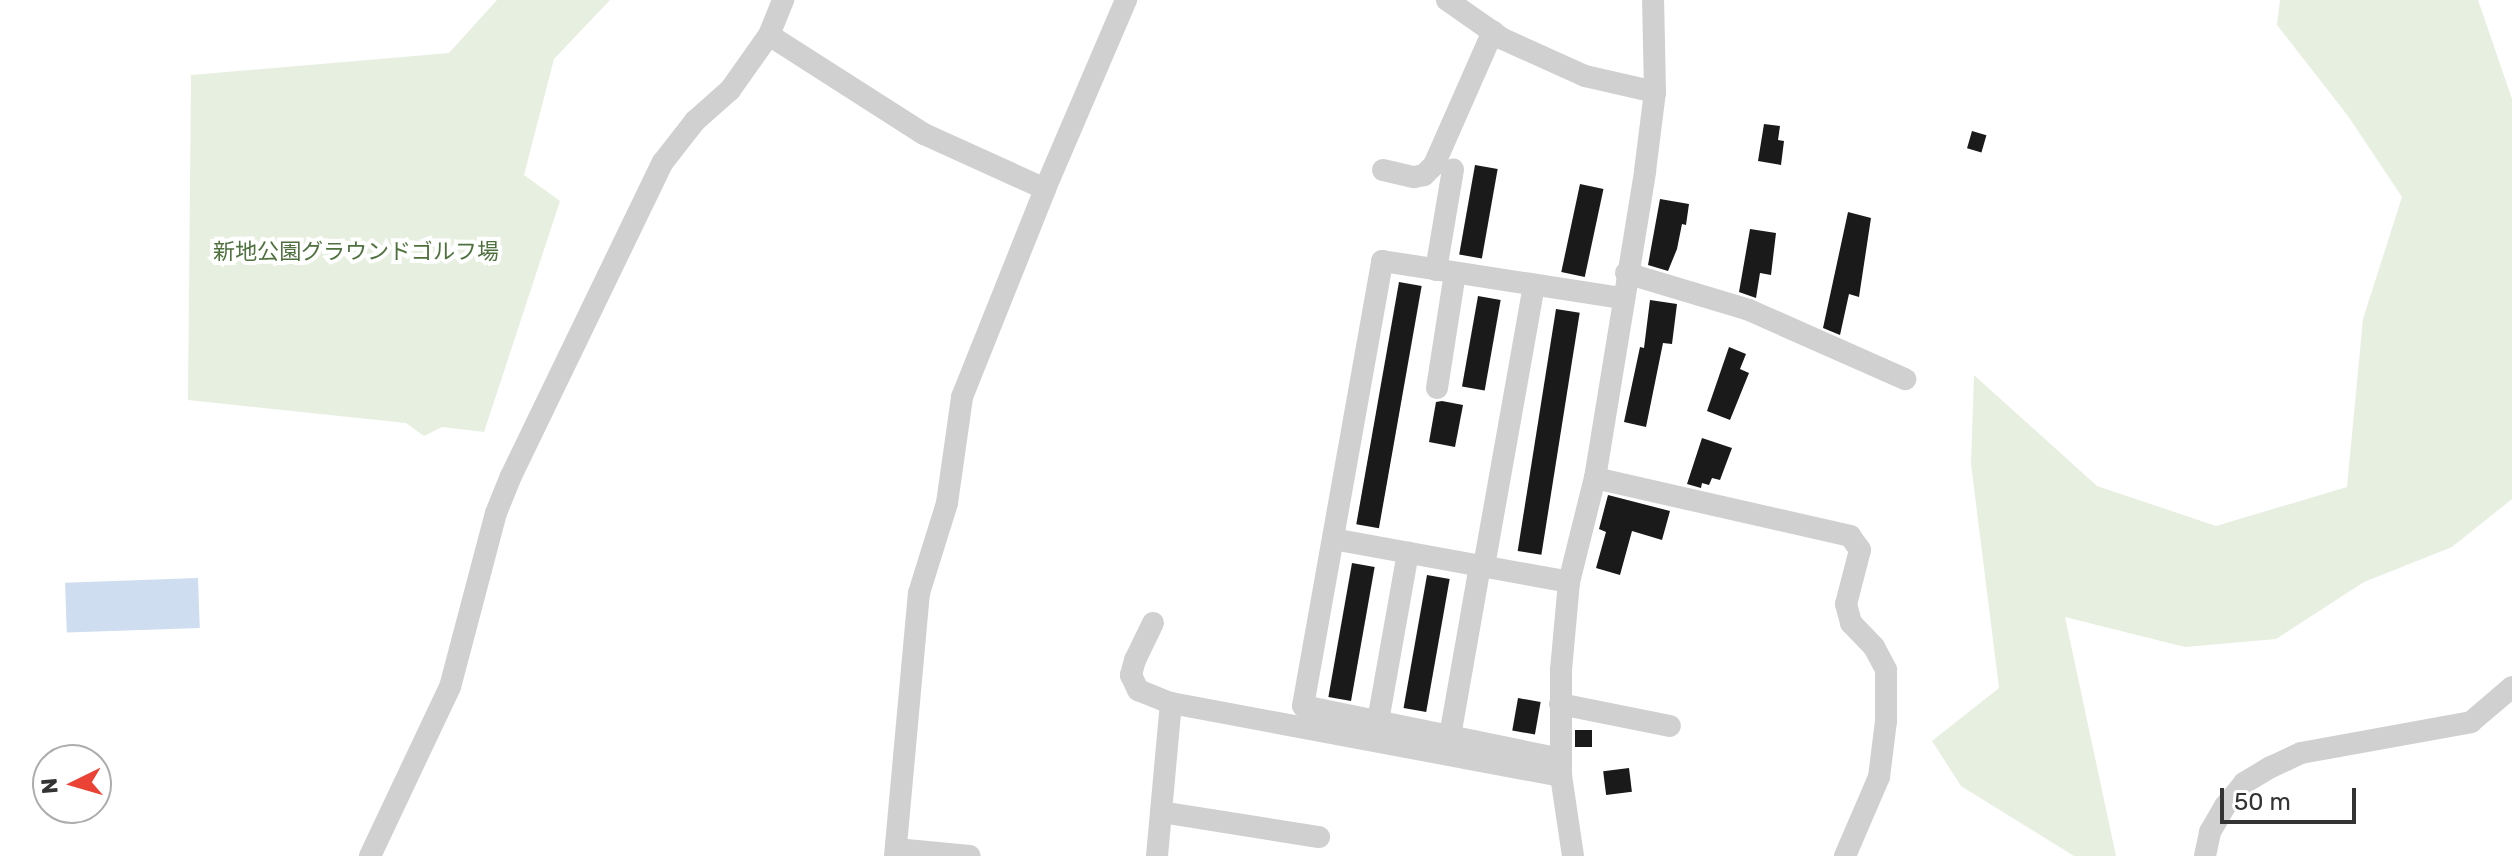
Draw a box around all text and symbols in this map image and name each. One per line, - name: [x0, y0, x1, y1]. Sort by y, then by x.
- park label: 新地公園グラウンドゴルフ場: [213, 239, 499, 265]
- north arrow: [32, 744, 112, 824]
- scale bar: [2224, 772, 2360, 822]
- text: N: [35, 777, 64, 795]
- text: 50 m: [2234, 788, 2291, 816]

